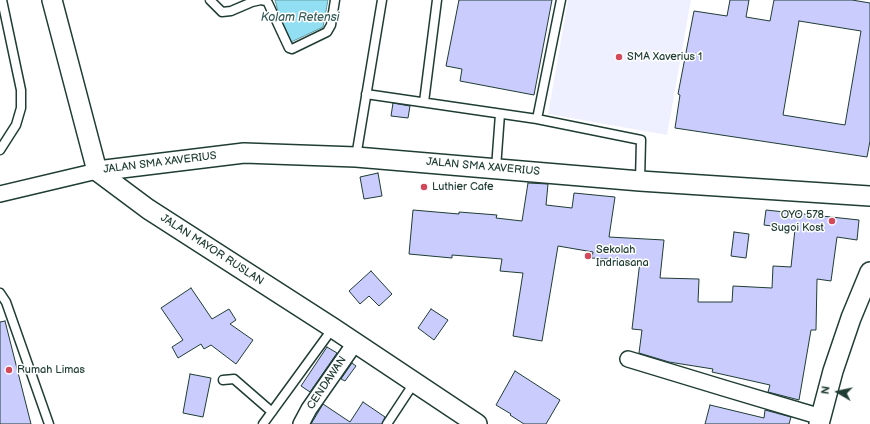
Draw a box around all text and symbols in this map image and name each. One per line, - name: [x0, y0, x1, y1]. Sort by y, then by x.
- water label: Kolam Retensi: [261, 11, 339, 25]
- place label: SMA Xaverius 1: [627, 50, 702, 64]
- marker: SMA Xaverius 1: [614, 52, 624, 62]
- street label: JALAN SMA XAVERIUS: [103, 149, 217, 177]
- street label: JALAN SMA XAVERIUS: [426, 155, 540, 179]
- place label: Luthier Cafe: [432, 180, 494, 194]
- marker: Luthier Cafe: [419, 182, 429, 192]
- place label: OYO 578 Sugoi Kost: [771, 208, 824, 234]
- street label: JALAN MAYOR RUSLAN: [158, 212, 266, 288]
- marker: OYO 578 Sugoi Kost: [827, 216, 837, 226]
- place label: Sekolah Indriasana: [596, 243, 649, 269]
- marker: Sekolah Indriasana: [583, 251, 593, 261]
- street label: CENDAWAN: [304, 354, 350, 412]
- place label: Rumah Limas: [17, 363, 85, 377]
- marker: Rumah Limas: [4, 365, 14, 375]
- north arrow: [818, 372, 858, 412]
- text: N: [819, 385, 833, 395]

